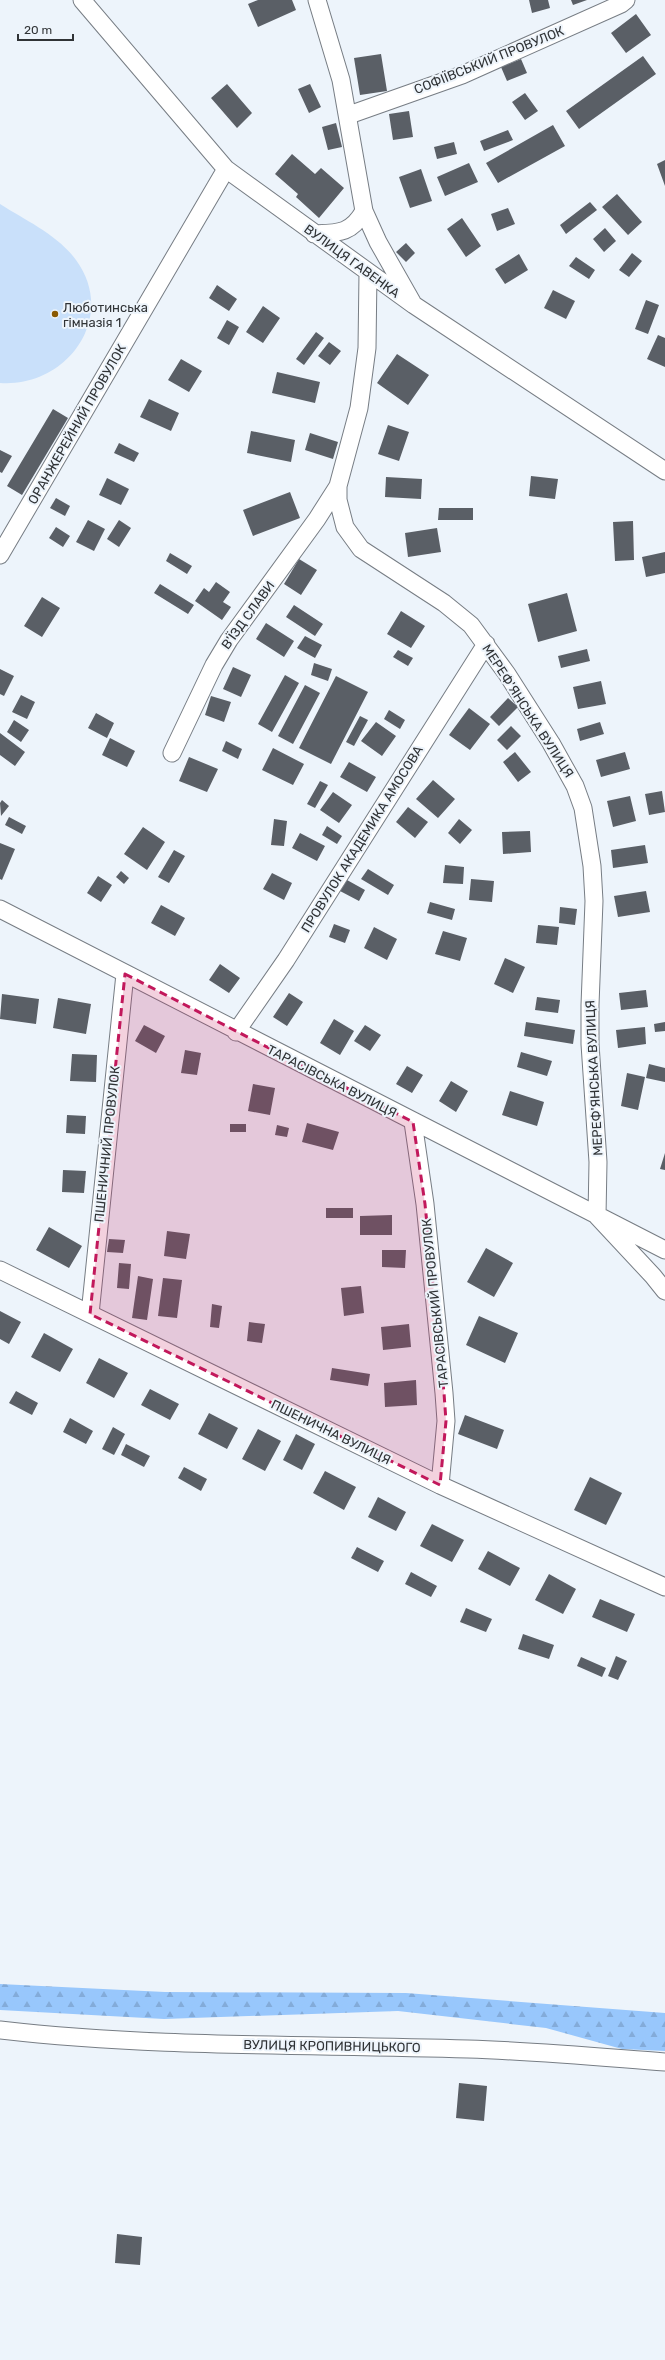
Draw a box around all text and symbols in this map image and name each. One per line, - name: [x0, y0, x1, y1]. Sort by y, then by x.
- scale bar: [18, 16, 73, 42]
- street label: СОФІЇВСЬКИЙ ПРОВУЛОК: [411, 22, 566, 97]
- text: 20 m: [24, 23, 52, 37]
- street label: ВУЛИЦЯ ГАВЕНКА: [301, 221, 403, 301]
- place label: Люботинська гiмназiя 1: [63, 300, 148, 330]
- marker: Люботинська гiмназiя 1: [50, 309, 60, 319]
- street label: ОРАНЖЕРЕЙНИЙ ПРОВУЛОК: [25, 341, 129, 507]
- street label: В'ЇЗД СЛАВИ: [217, 577, 278, 652]
- street label: МЕРЕФ'ЯНСЬКА ВУЛИЦЯ: [479, 642, 577, 780]
- street label: ПРОВУЛОК АКАДЕМИКА АМОСОВА: [298, 743, 426, 935]
- street label: МЕРЕФ'ЯНСЬКА ВУЛИЦЯ: [582, 1000, 606, 1156]
- street label: ТАРАСІВСЬКА ВУЛИЦЯ: [265, 1042, 399, 1120]
- street label: ПШЕНИЧНИЙ ПРОВУЛОК: [91, 1065, 123, 1223]
- street label: ТАРАСІВСЬКИЙ ПРОВУЛОК: [419, 1218, 451, 1388]
- street label: ПШЕНИЧНА ВУЛИЦЯ: [269, 1397, 393, 1467]
- street label: ВУЛИЦЯ КРОПИВНИЦЬКОГО: [243, 2037, 421, 2055]

